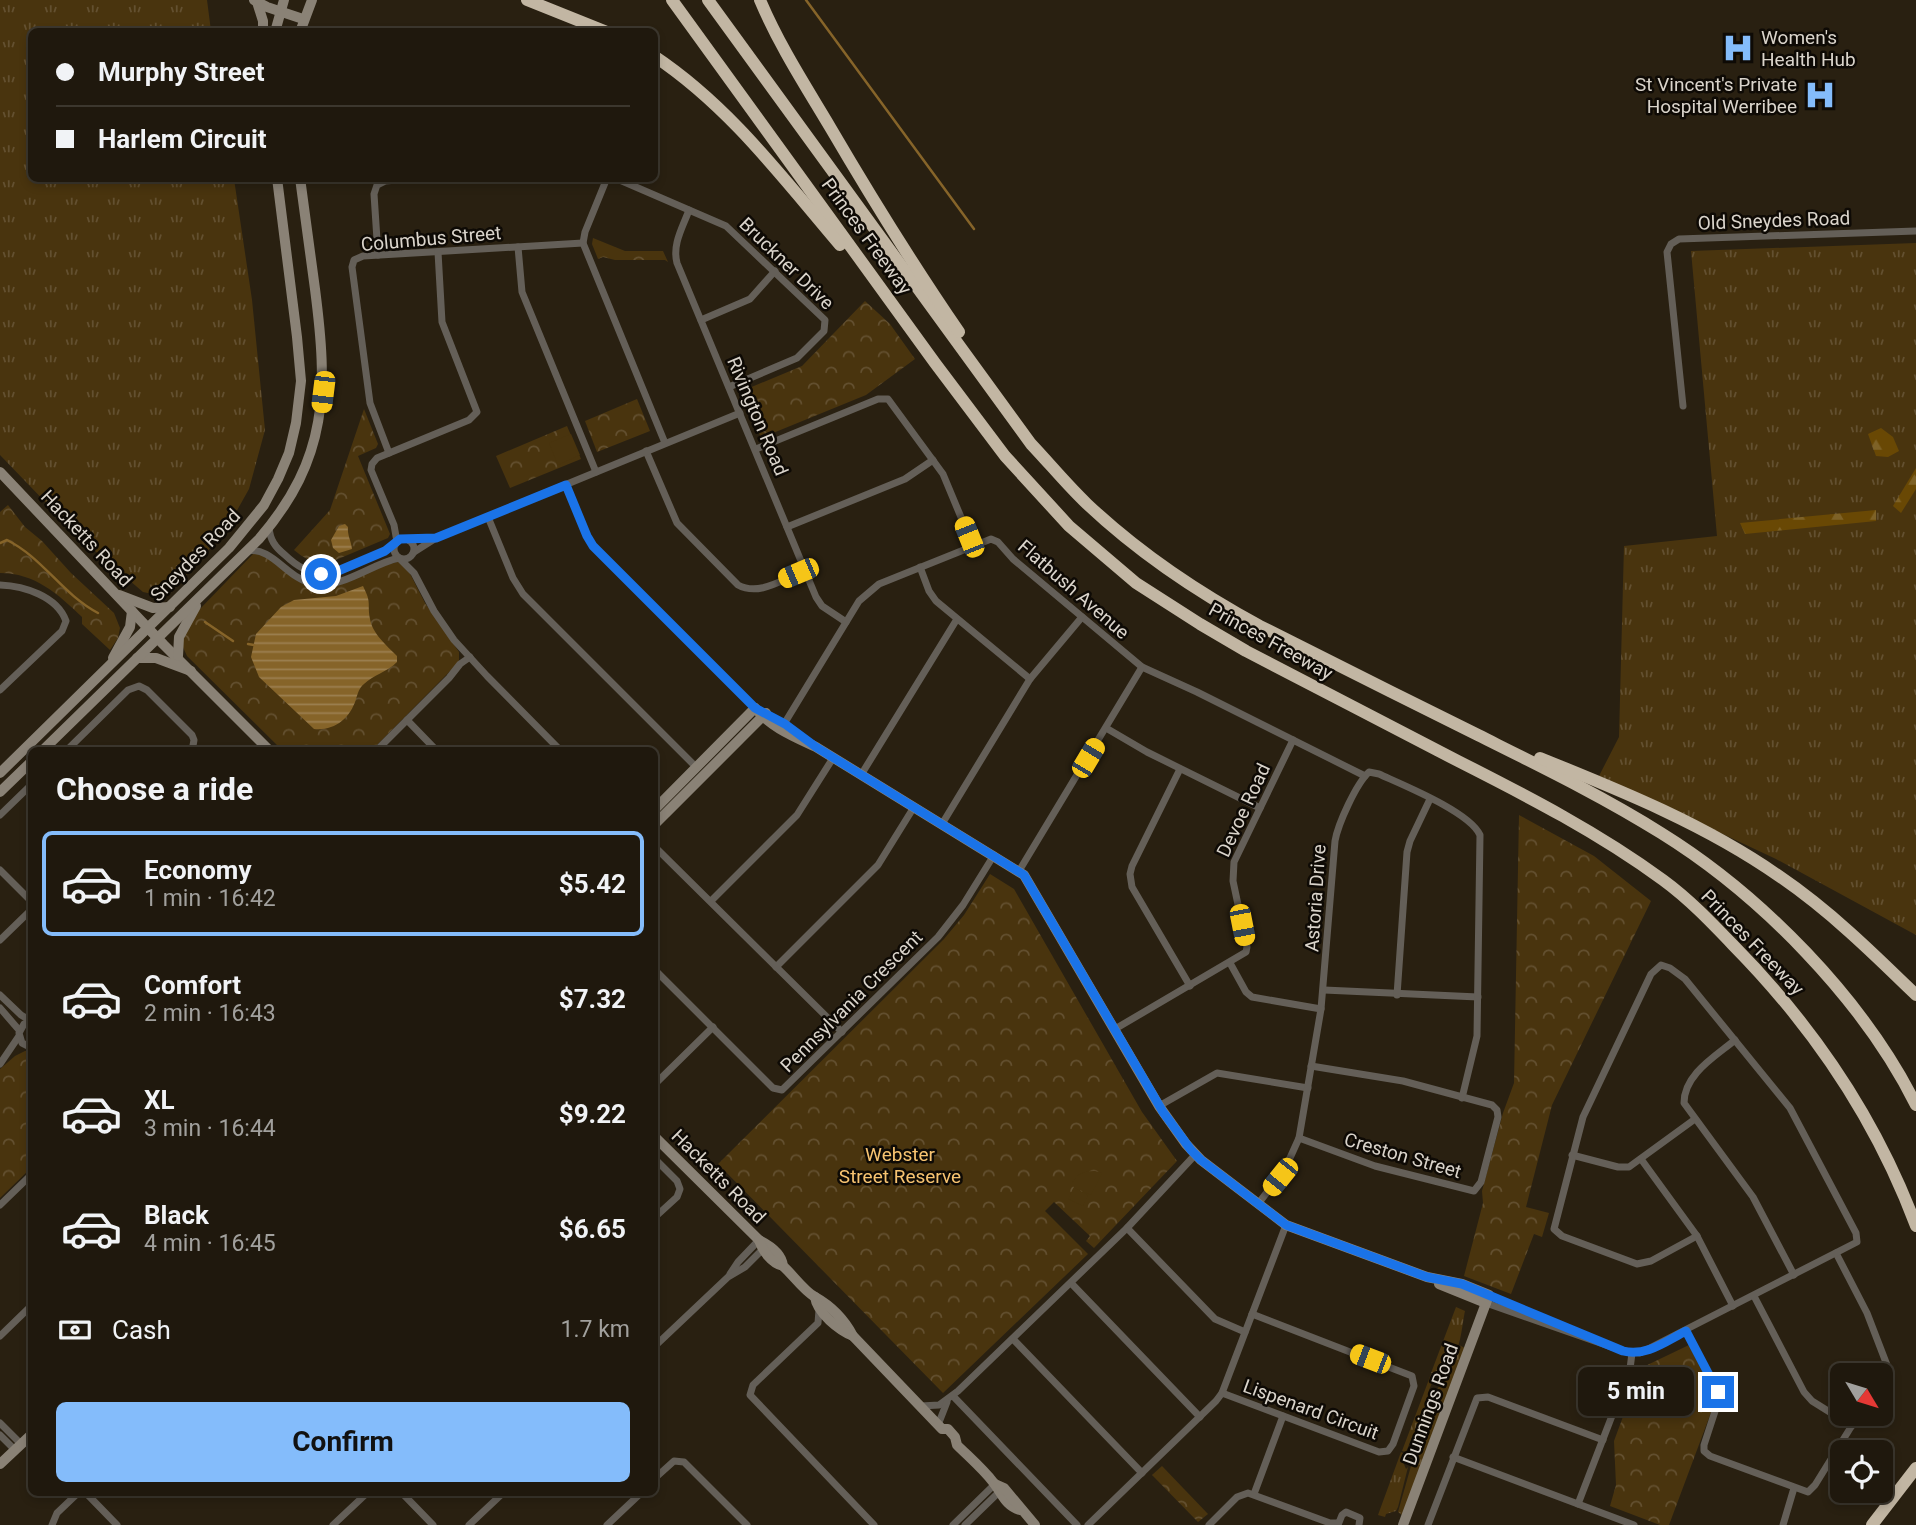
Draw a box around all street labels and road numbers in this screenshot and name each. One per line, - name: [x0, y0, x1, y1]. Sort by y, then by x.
- street label: Princes Freeway: [817, 174, 917, 299]
- street label: Old Sneydes Road: [1697, 206, 1851, 235]
- street label: Bruckner Drive: [735, 212, 839, 314]
- street label: Columbus Street: [360, 221, 502, 256]
- street label: Rivington Road: [722, 353, 793, 479]
- street label: Hacketts Road: [36, 485, 137, 591]
- street label: Sneydes Road: [146, 504, 245, 606]
- street label: Flatbush Avenue: [1013, 535, 1134, 644]
- street label: Princes Freeway: [1205, 598, 1337, 685]
- street label: Devoe Road: [1212, 760, 1275, 861]
- street label: Astoria Drive: [1300, 843, 1331, 953]
- street label: Princes Freeway: [1696, 885, 1809, 1000]
- street label: Pennsylvania Crescent: [776, 926, 927, 1077]
- street label: Hacketts Road: [667, 1124, 771, 1228]
- street label: Creston Street: [1342, 1128, 1464, 1183]
- street label: Dunnings Road: [1398, 1340, 1463, 1468]
- street label: Lispenard Circuit: [1240, 1374, 1382, 1445]

